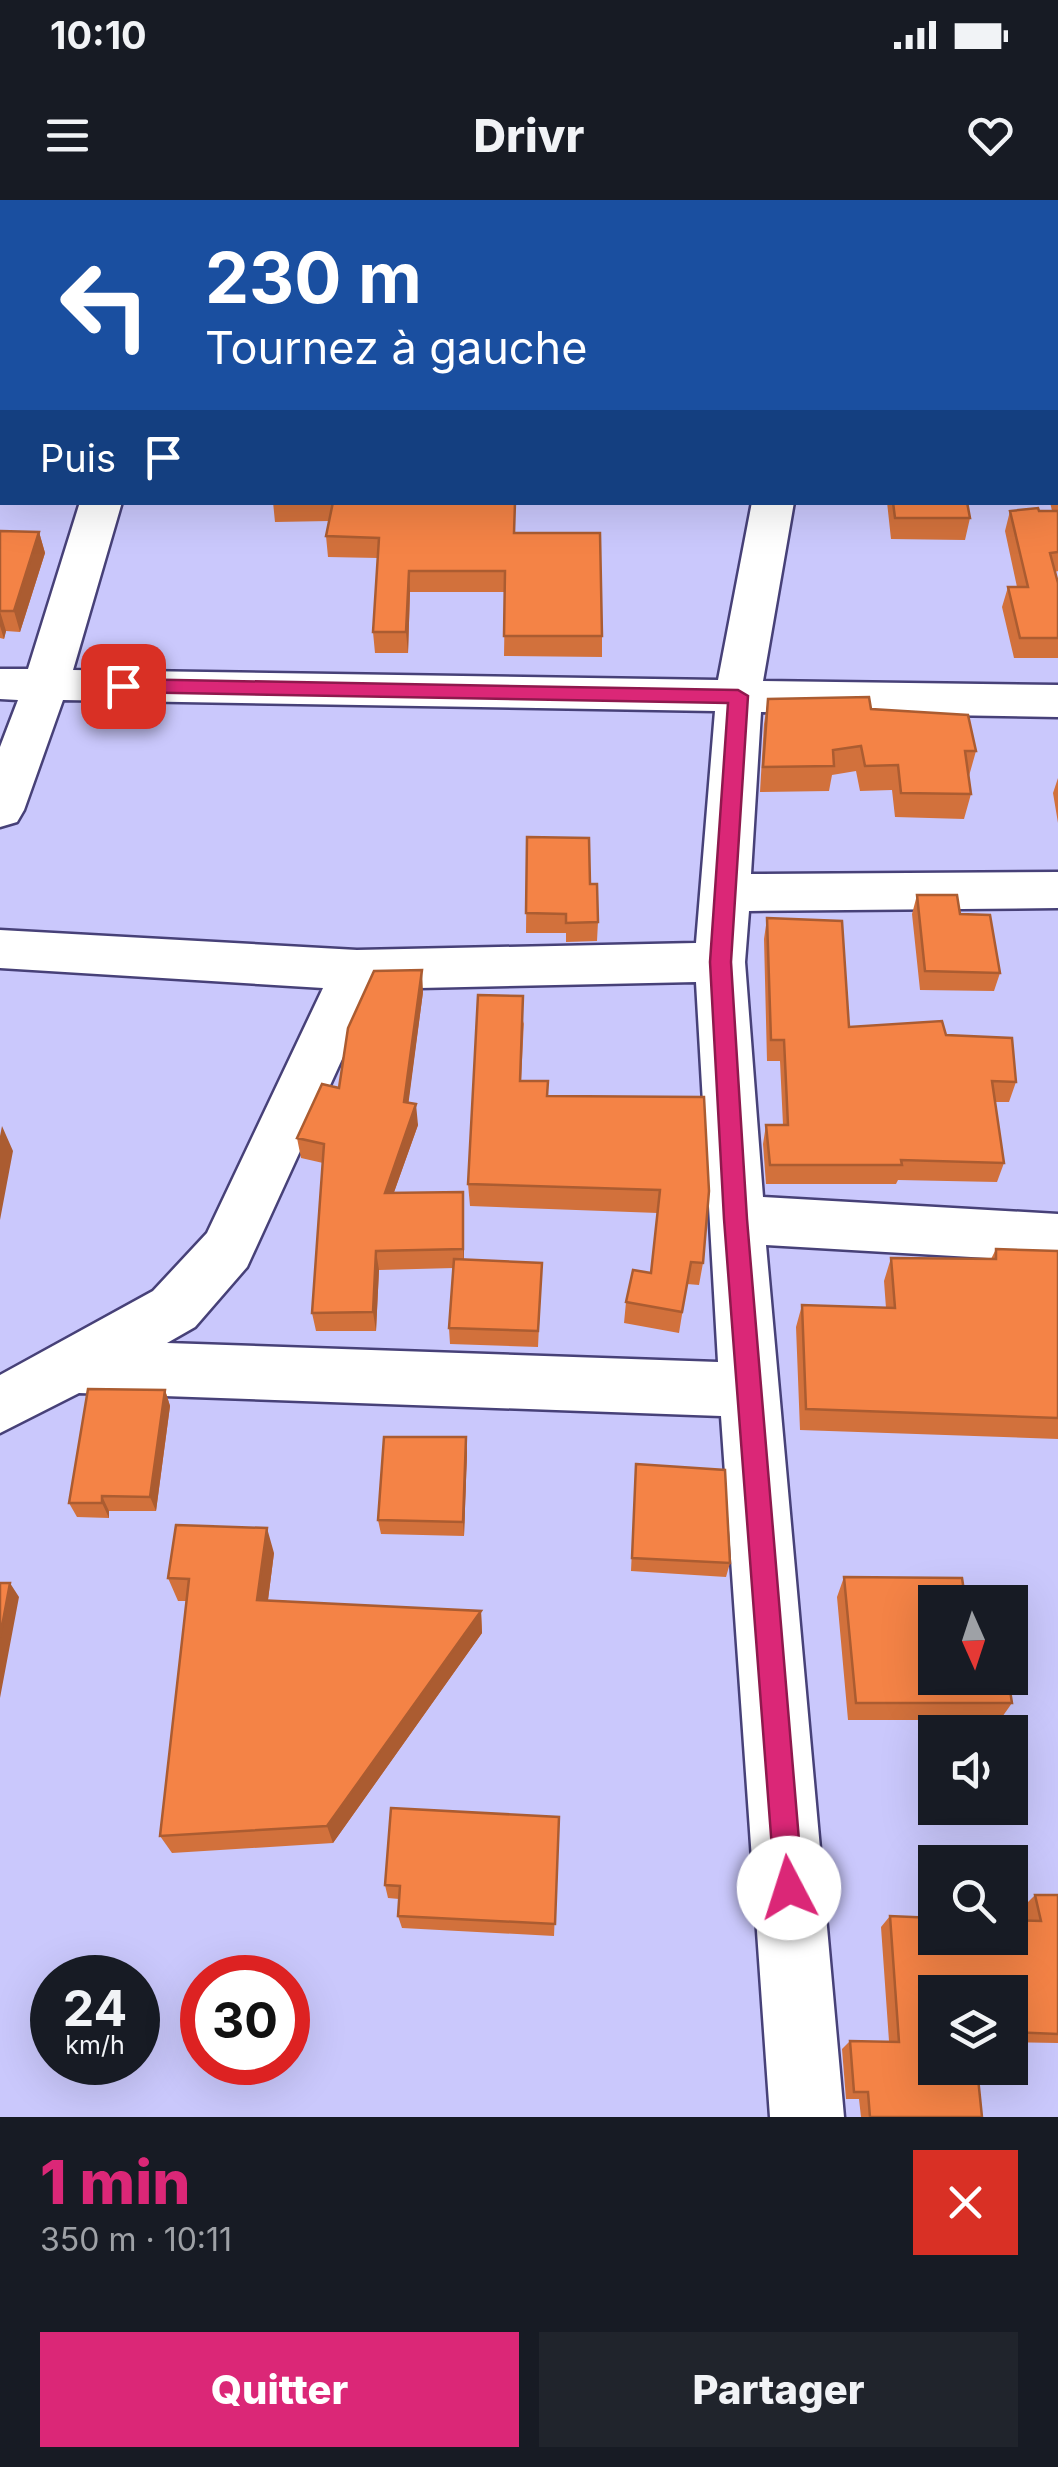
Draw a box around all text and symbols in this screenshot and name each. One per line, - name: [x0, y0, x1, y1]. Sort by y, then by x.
- text: 10:10: [50, 12, 147, 58]
- icon: menu: [40, 108, 95, 163]
- text: Drivr: [474, 108, 584, 163]
- icon: heart: [963, 108, 1018, 163]
- text: 230 m: [205, 235, 422, 320]
- icon: left: [40, 240, 170, 370]
- text: Tournez à gauche: [205, 320, 587, 375]
- icon: arrive: [136, 430, 191, 485]
- text: Puis: [40, 435, 116, 481]
- pin: [81, 644, 166, 729]
- icon: arrive: [96, 659, 151, 714]
- north arrow: [918, 1585, 1028, 1695]
- map controls: [918, 1585, 1028, 2085]
- button: sound: [918, 1715, 1028, 1825]
- position arrow: [737, 1836, 841, 1940]
- button: search: [918, 1845, 1028, 1955]
- speed limit sign: 30: [180, 1955, 310, 2085]
- button: layers: [918, 1975, 1028, 2085]
- text: 24: [63, 1978, 127, 2038]
- text: km/h: [65, 2030, 125, 2060]
- text: 1 min: [40, 2146, 190, 2218]
- button: close: [913, 2150, 1018, 2255]
- text: 350 m · 10:11: [40, 2220, 232, 2259]
- button: Quitter: [40, 2332, 519, 2447]
- button: Partager: [539, 2332, 1018, 2447]

